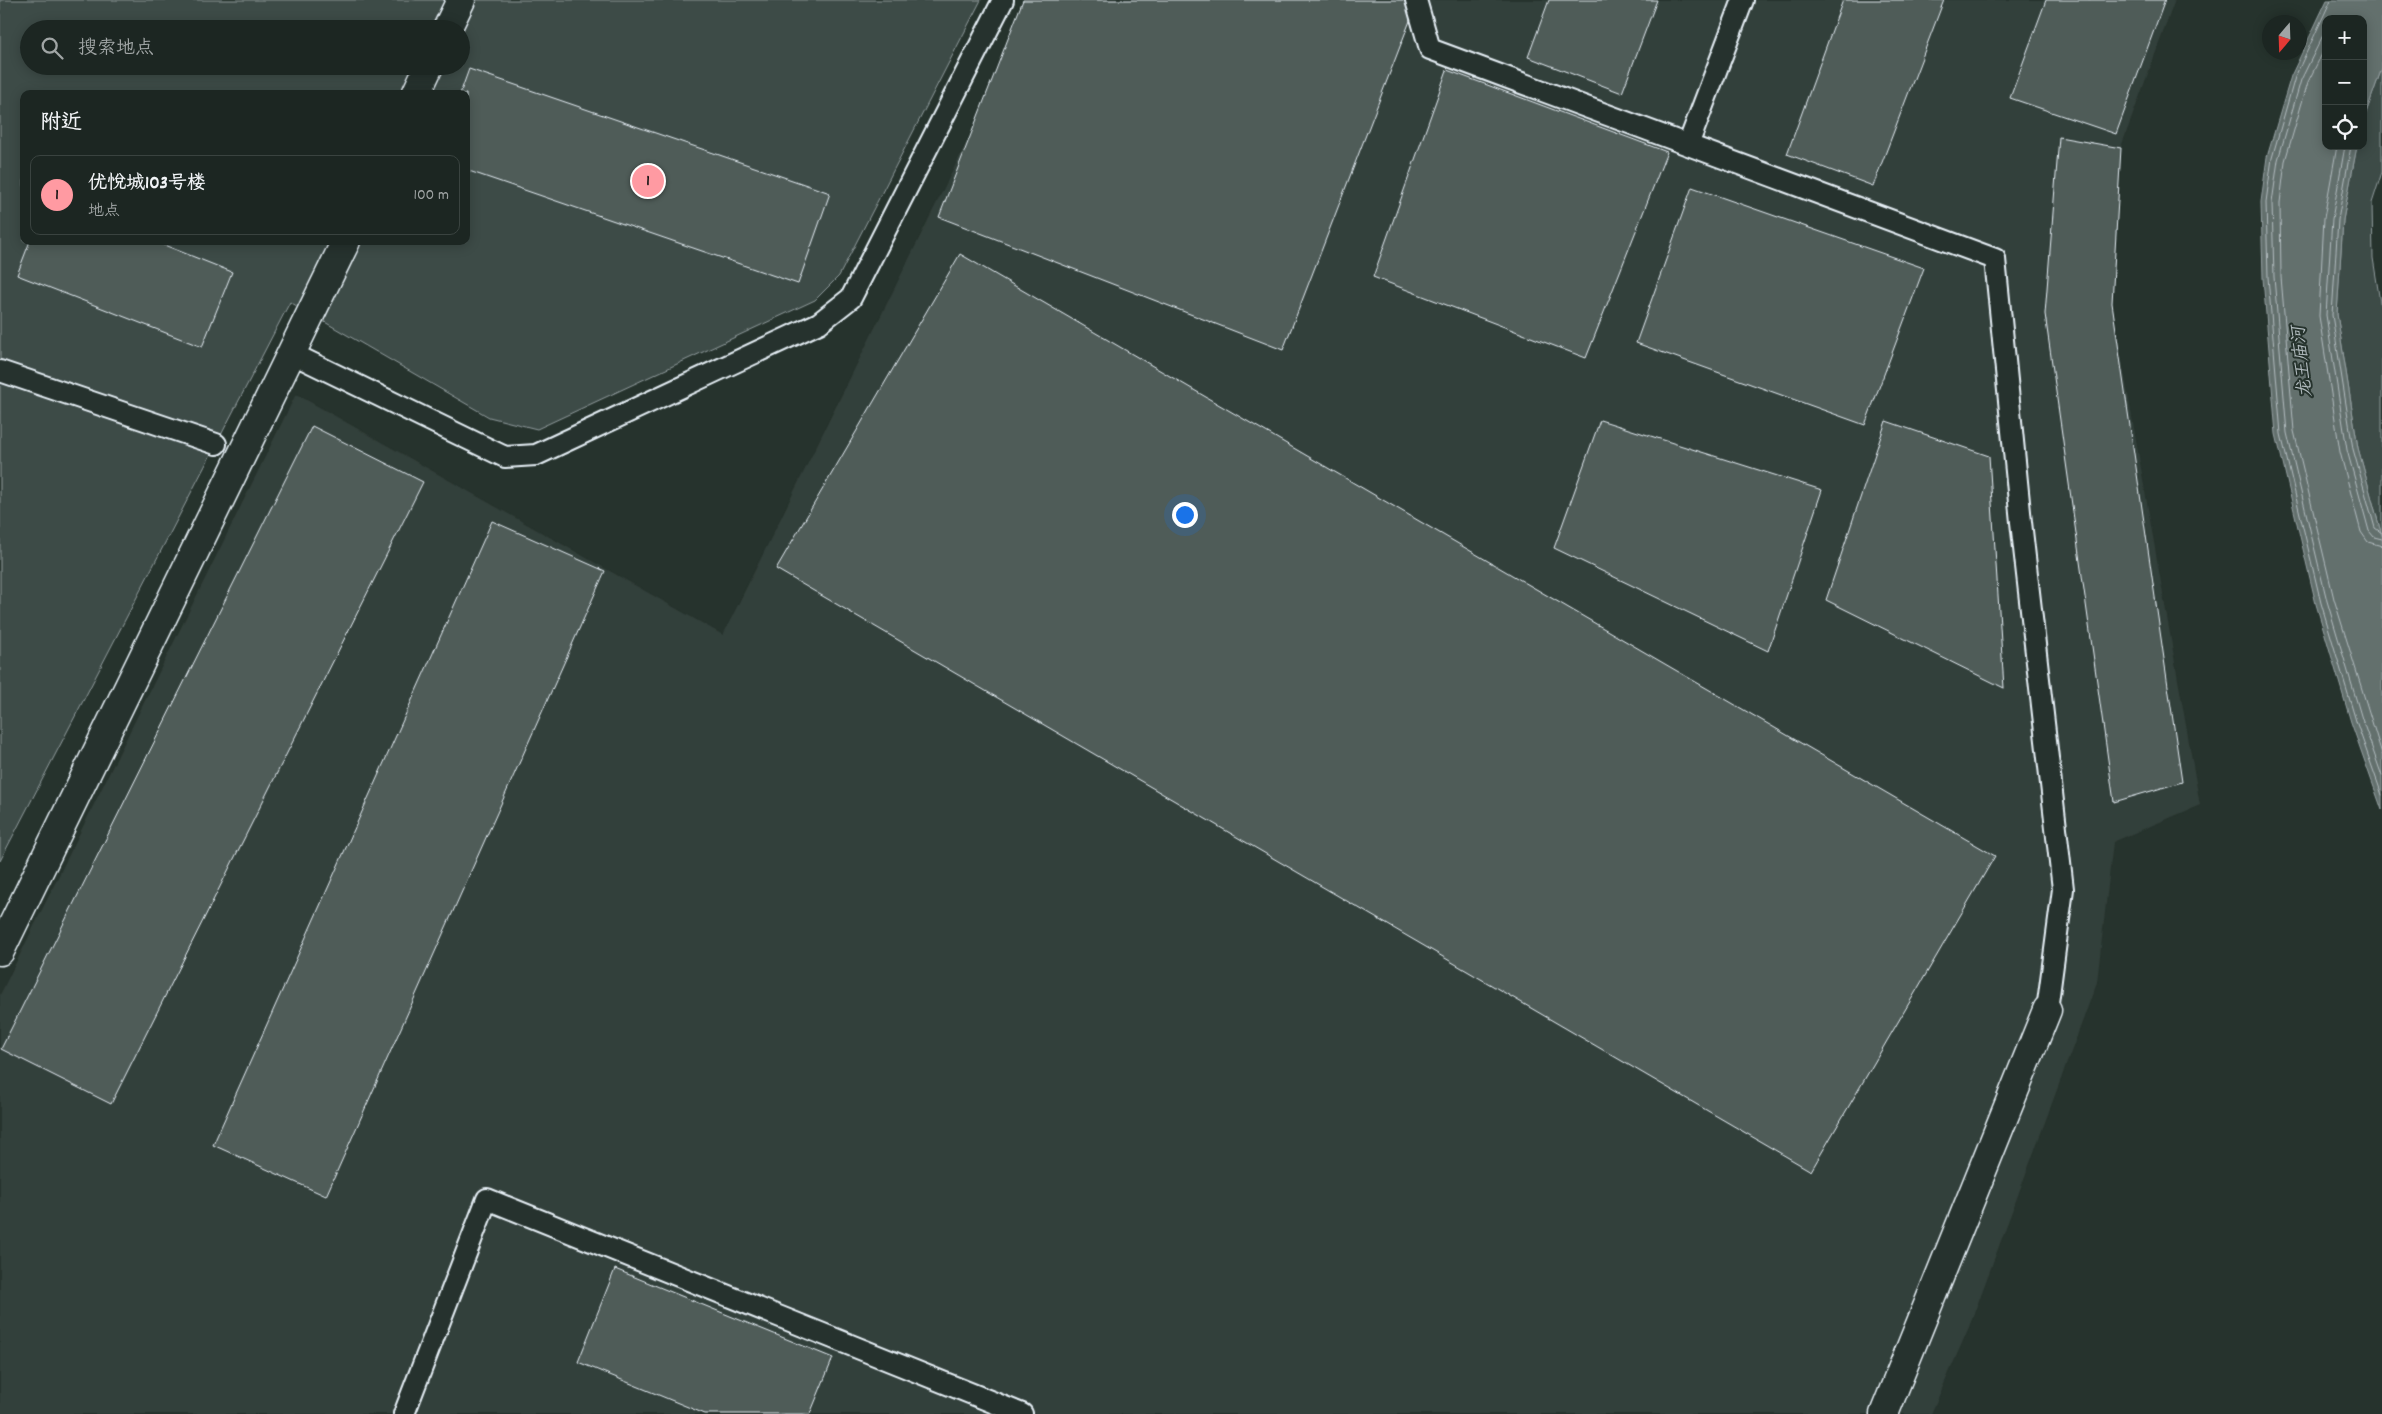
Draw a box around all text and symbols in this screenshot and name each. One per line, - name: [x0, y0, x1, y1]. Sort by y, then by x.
- north arrow: [2262, 15, 2307, 60]
- map controls: [2322, 15, 2367, 150]
- button: +: [2322, 15, 2367, 60]
- search box: [20, 20, 470, 75]
- icon: search: [38, 34, 66, 62]
- text: 搜索地点: [78, 36, 154, 63]
- button: −: [2322, 60, 2367, 105]
- button: locate: [2322, 105, 2367, 150]
- text: 附近: [40, 109, 82, 139]
- pin: 1: [632, 162, 664, 200]
- text: 优悦城103号楼: [88, 171, 206, 198]
- text: 1: [55, 184, 59, 207]
- text: 100 m: [413, 184, 449, 207]
- text: 地点: [88, 200, 120, 223]
- water label: 龙王庙河: [2287, 322, 2320, 399]
- your location: [1172, 502, 1198, 528]

